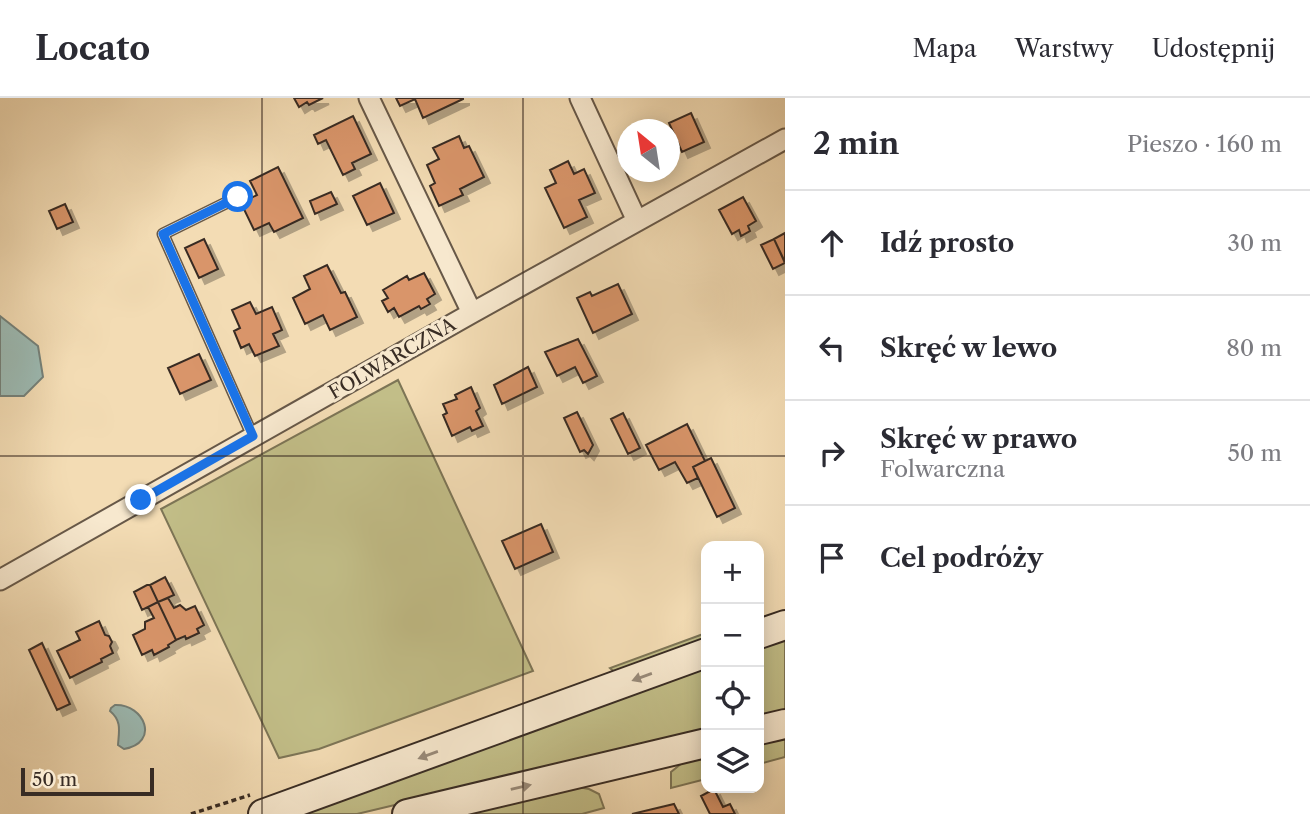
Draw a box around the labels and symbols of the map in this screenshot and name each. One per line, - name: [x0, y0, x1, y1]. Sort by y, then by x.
- north arrow: [617, 119, 680, 182]
- route start: [222, 181, 253, 212]
- street label: FOLWARCZNA: [325, 312, 461, 404]
- route end: [125, 484, 156, 515]
- one-way arrow: [632, 671, 653, 682]
- one-way arrow: [418, 749, 439, 760]
- scale bar: [21, 765, 154, 797]
- one-way arrow: [511, 781, 533, 792]

